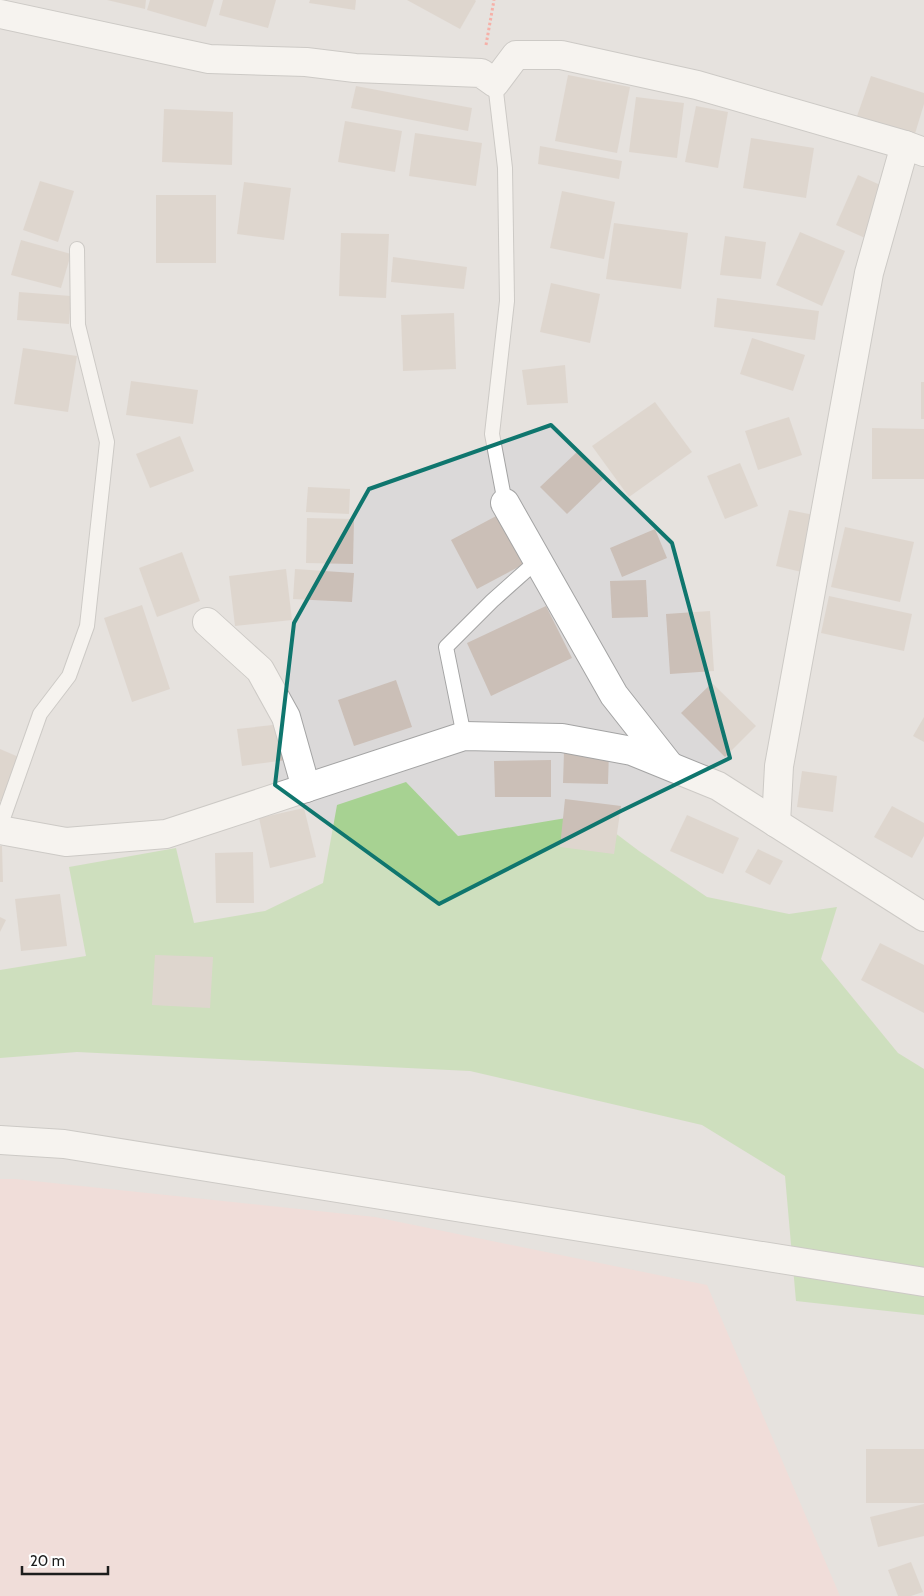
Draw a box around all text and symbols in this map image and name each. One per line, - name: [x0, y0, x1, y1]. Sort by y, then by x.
- scale bar: [22, 1544, 109, 1576]
- text: 20 m: [30, 1552, 65, 1570]

